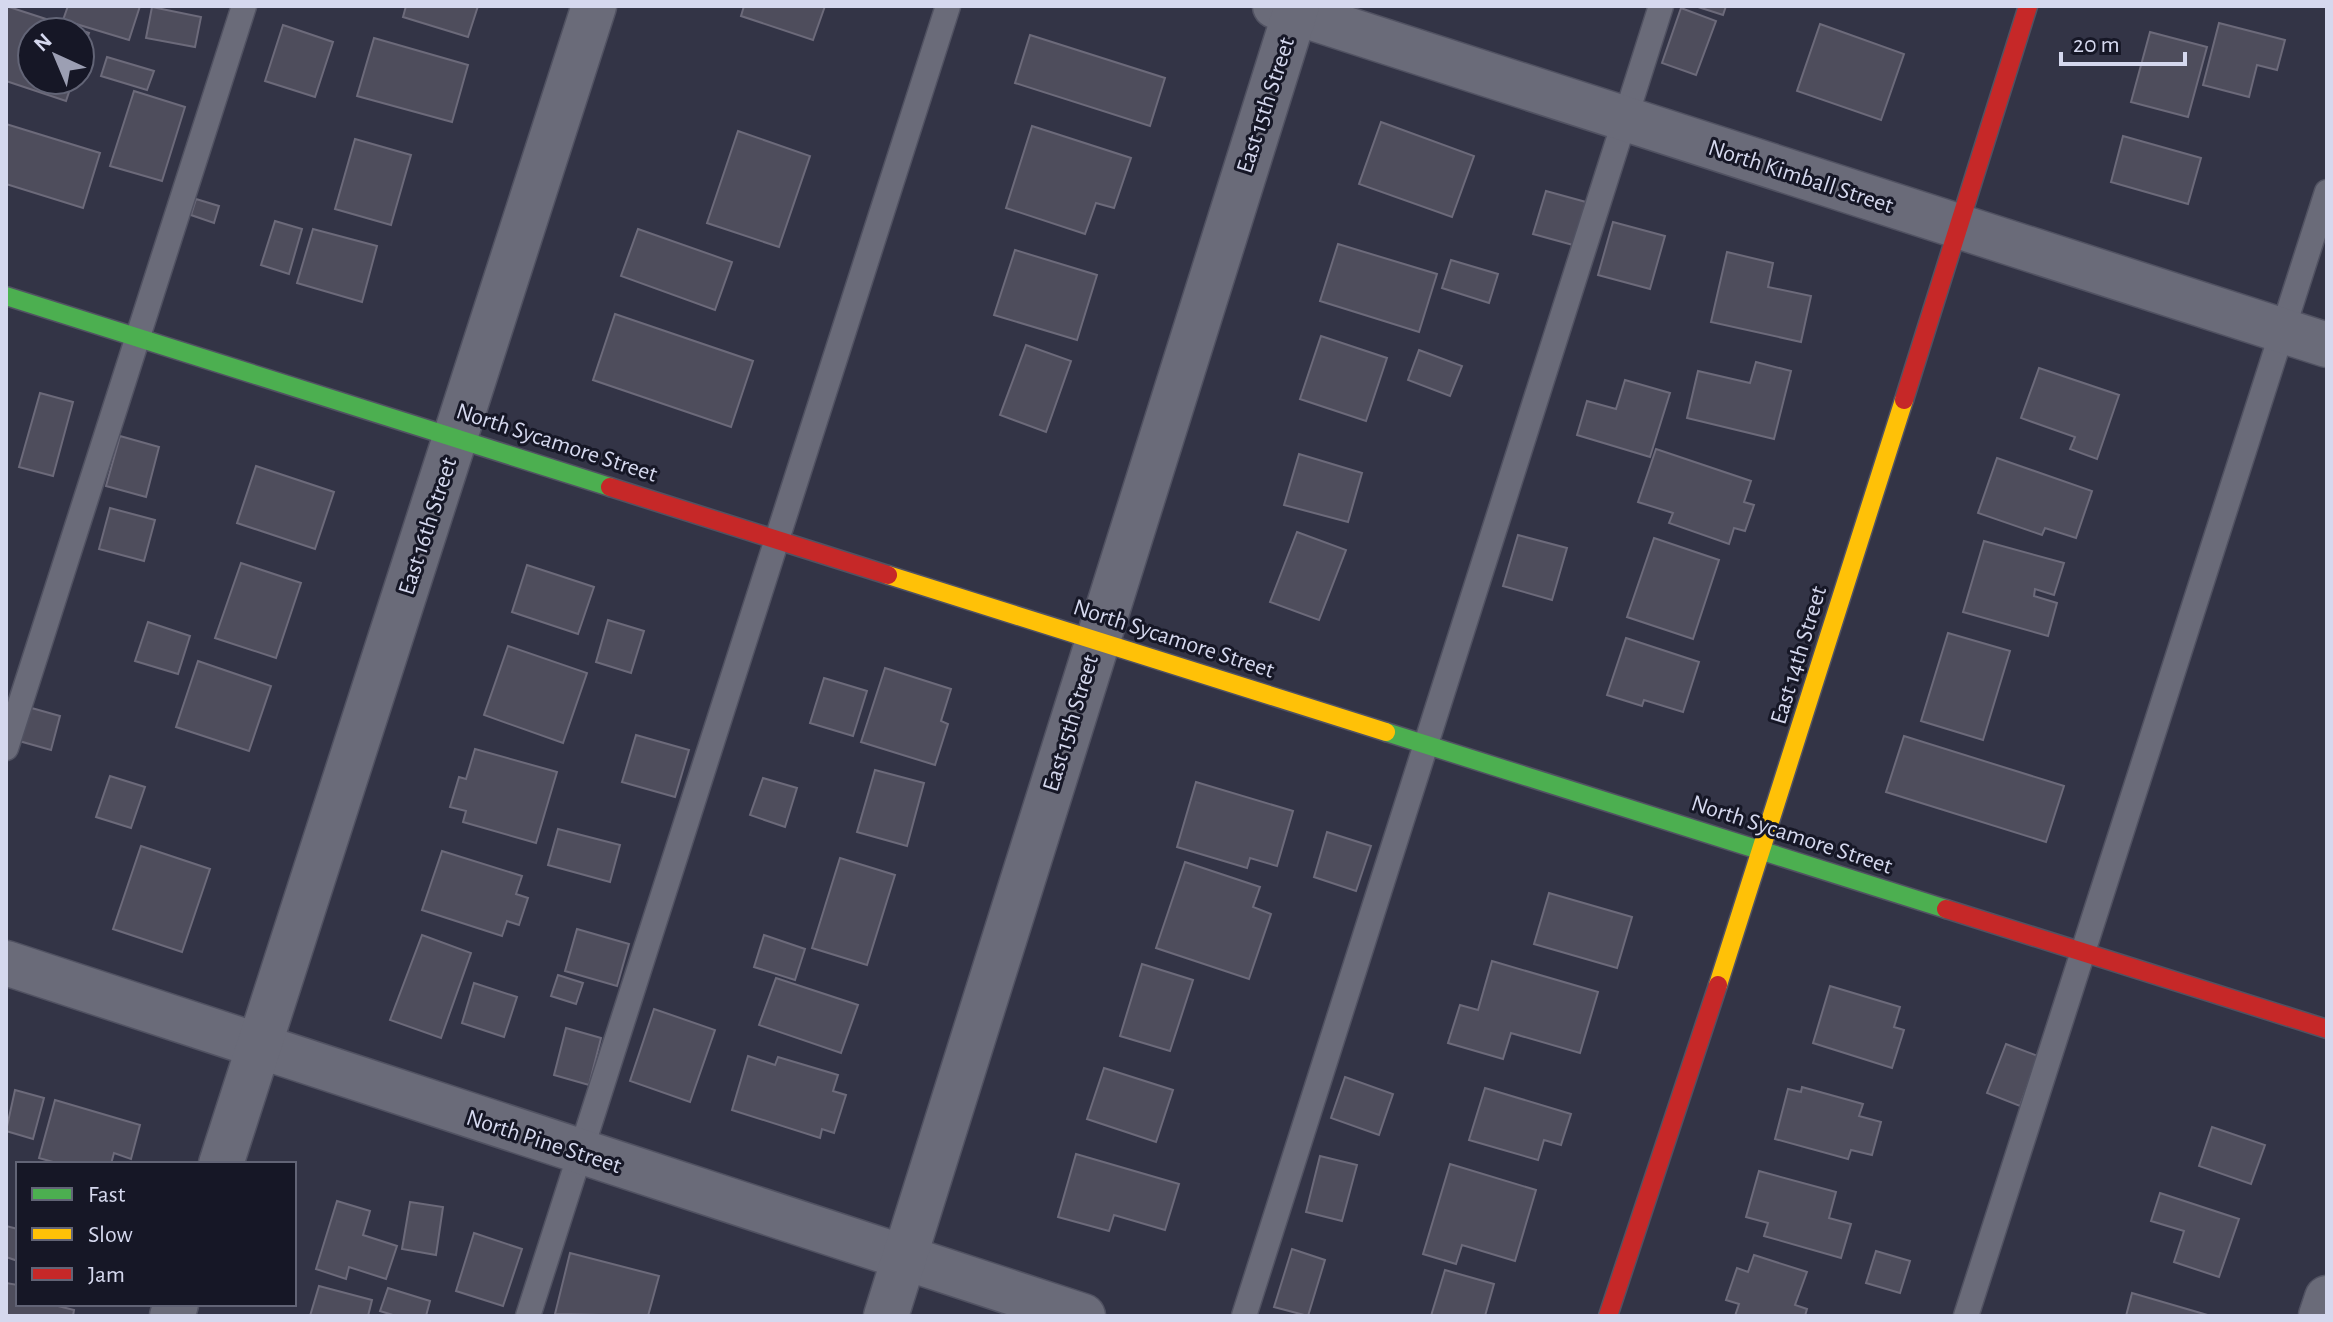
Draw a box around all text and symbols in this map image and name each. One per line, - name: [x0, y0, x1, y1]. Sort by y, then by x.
- north arrow: [16, 16, 96, 96]
- scale bar: [2061, 16, 2185, 66]
- text: N: [30, 29, 56, 56]
- text: 20 m: [2073, 33, 2120, 57]
- street label: East 15th Street: [1233, 34, 1299, 176]
- street label: North Kimball Street: [1705, 136, 1897, 218]
- street label: North Sycamore Street: [453, 399, 661, 487]
- street label: East 16th Street: [394, 454, 462, 598]
- street label: East 14th Street: [1767, 583, 1831, 727]
- street label: North Sycamore Street: [1070, 595, 1278, 683]
- street label: East 15th Street: [1039, 652, 1103, 794]
- street label: North Sycamore Street: [1688, 791, 1896, 879]
- street label: North Pine Street: [463, 1106, 625, 1178]
- legend: [16, 1162, 296, 1306]
- text: Fast: [88, 1183, 126, 1207]
- text: Slow: [88, 1223, 133, 1247]
- text: Jam: [88, 1263, 125, 1287]

